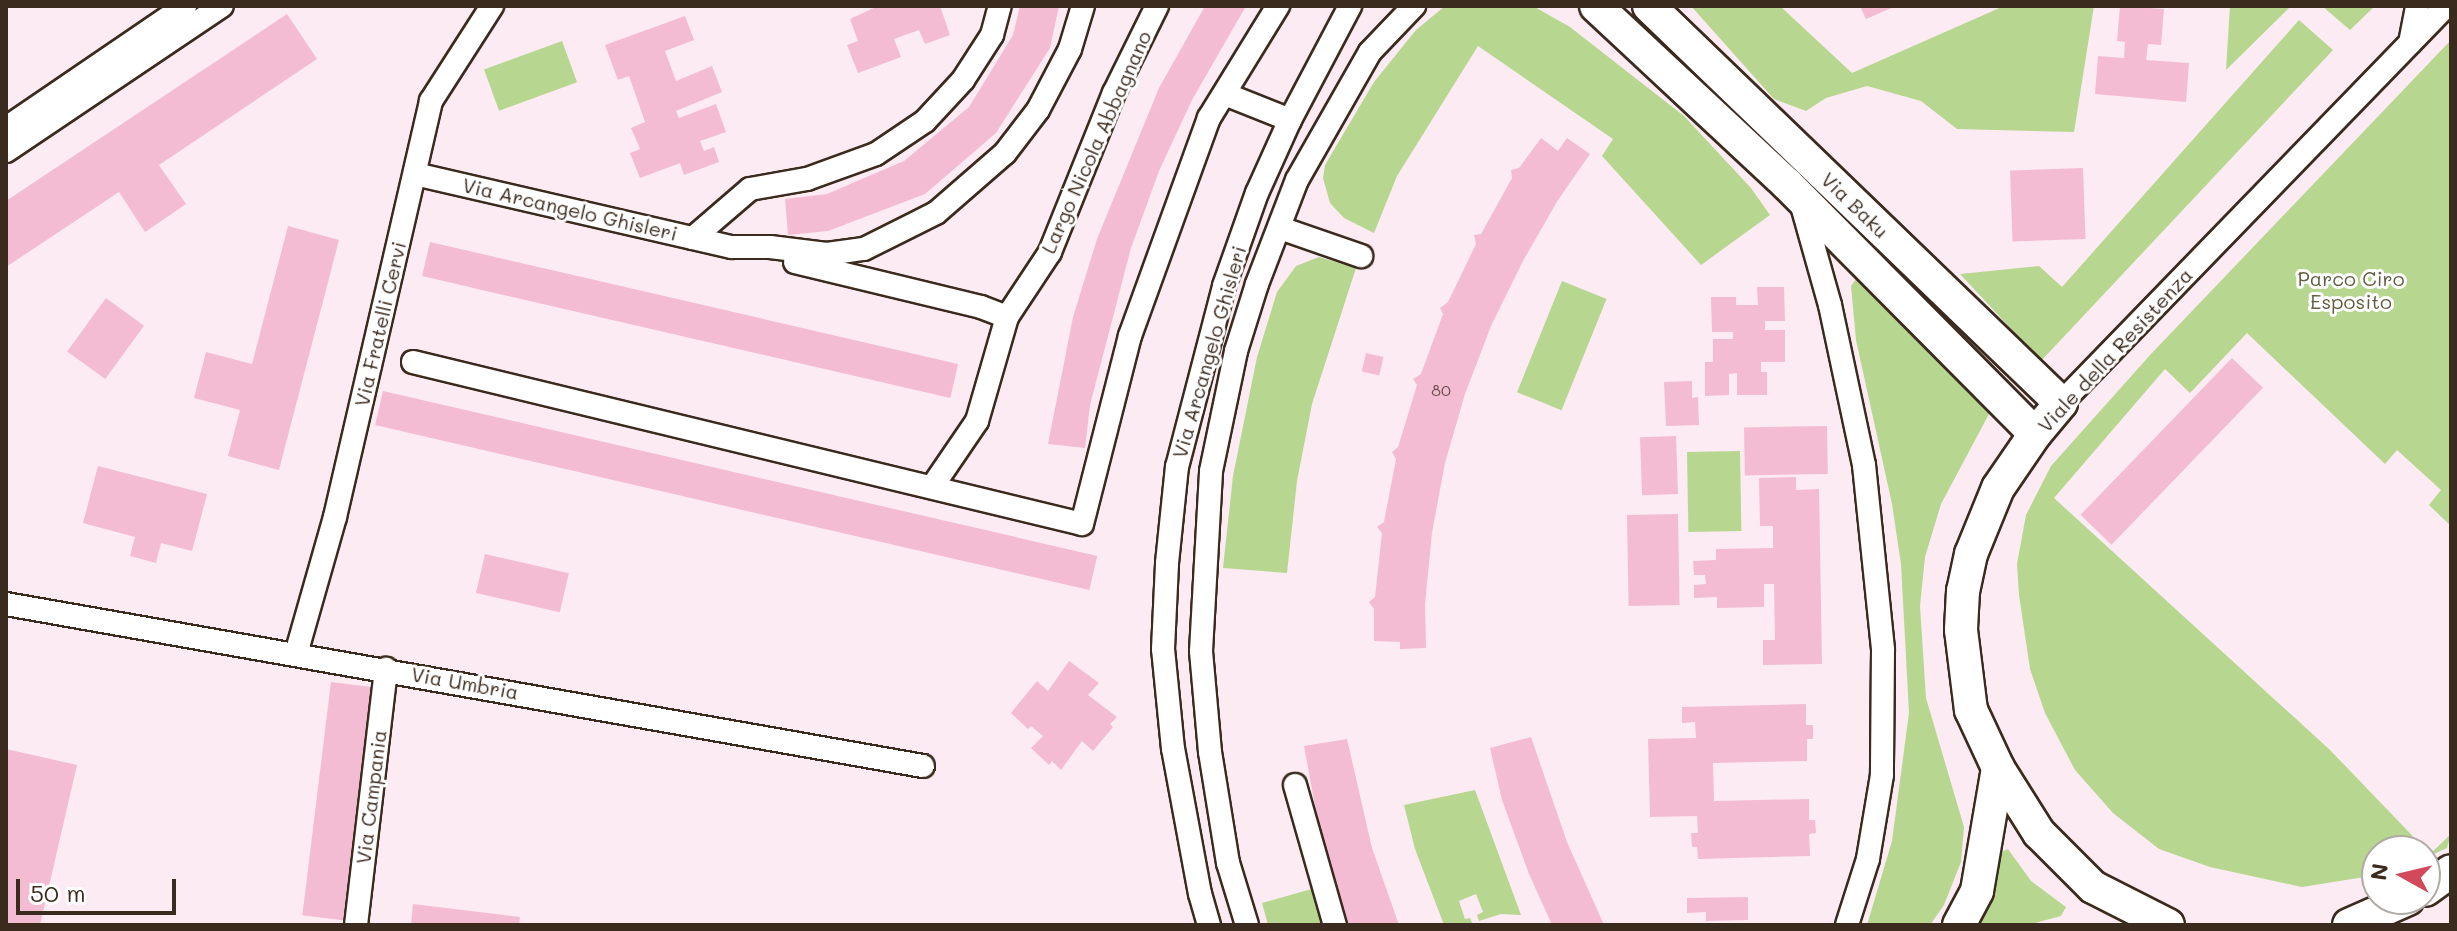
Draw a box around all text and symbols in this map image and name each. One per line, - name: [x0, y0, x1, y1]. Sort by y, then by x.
- street label: Largo Nicola Abbagnano: [1036, 27, 1156, 257]
- street label: Via Baku: [1816, 167, 1894, 243]
- street label: Via Arcangelo Ghisleri: [460, 173, 680, 245]
- street label: Via Fratelli Cervi: [349, 239, 411, 409]
- street label: Via Arcangelo Ghisleri: [1167, 243, 1251, 461]
- street label: Viale della Resistenza: [2033, 263, 2197, 437]
- park label: Parco Ciro Esposito: [2297, 267, 2405, 314]
- house number: 80: [1431, 380, 1451, 400]
- street label: Via Umbria: [410, 662, 520, 704]
- street label: Via Campania: [351, 729, 391, 865]
- north arrow: [2361, 835, 2441, 915]
- text: N: [2363, 862, 2394, 882]
- scale bar: [20, 863, 180, 913]
- text: 50 m: [30, 877, 86, 908]

